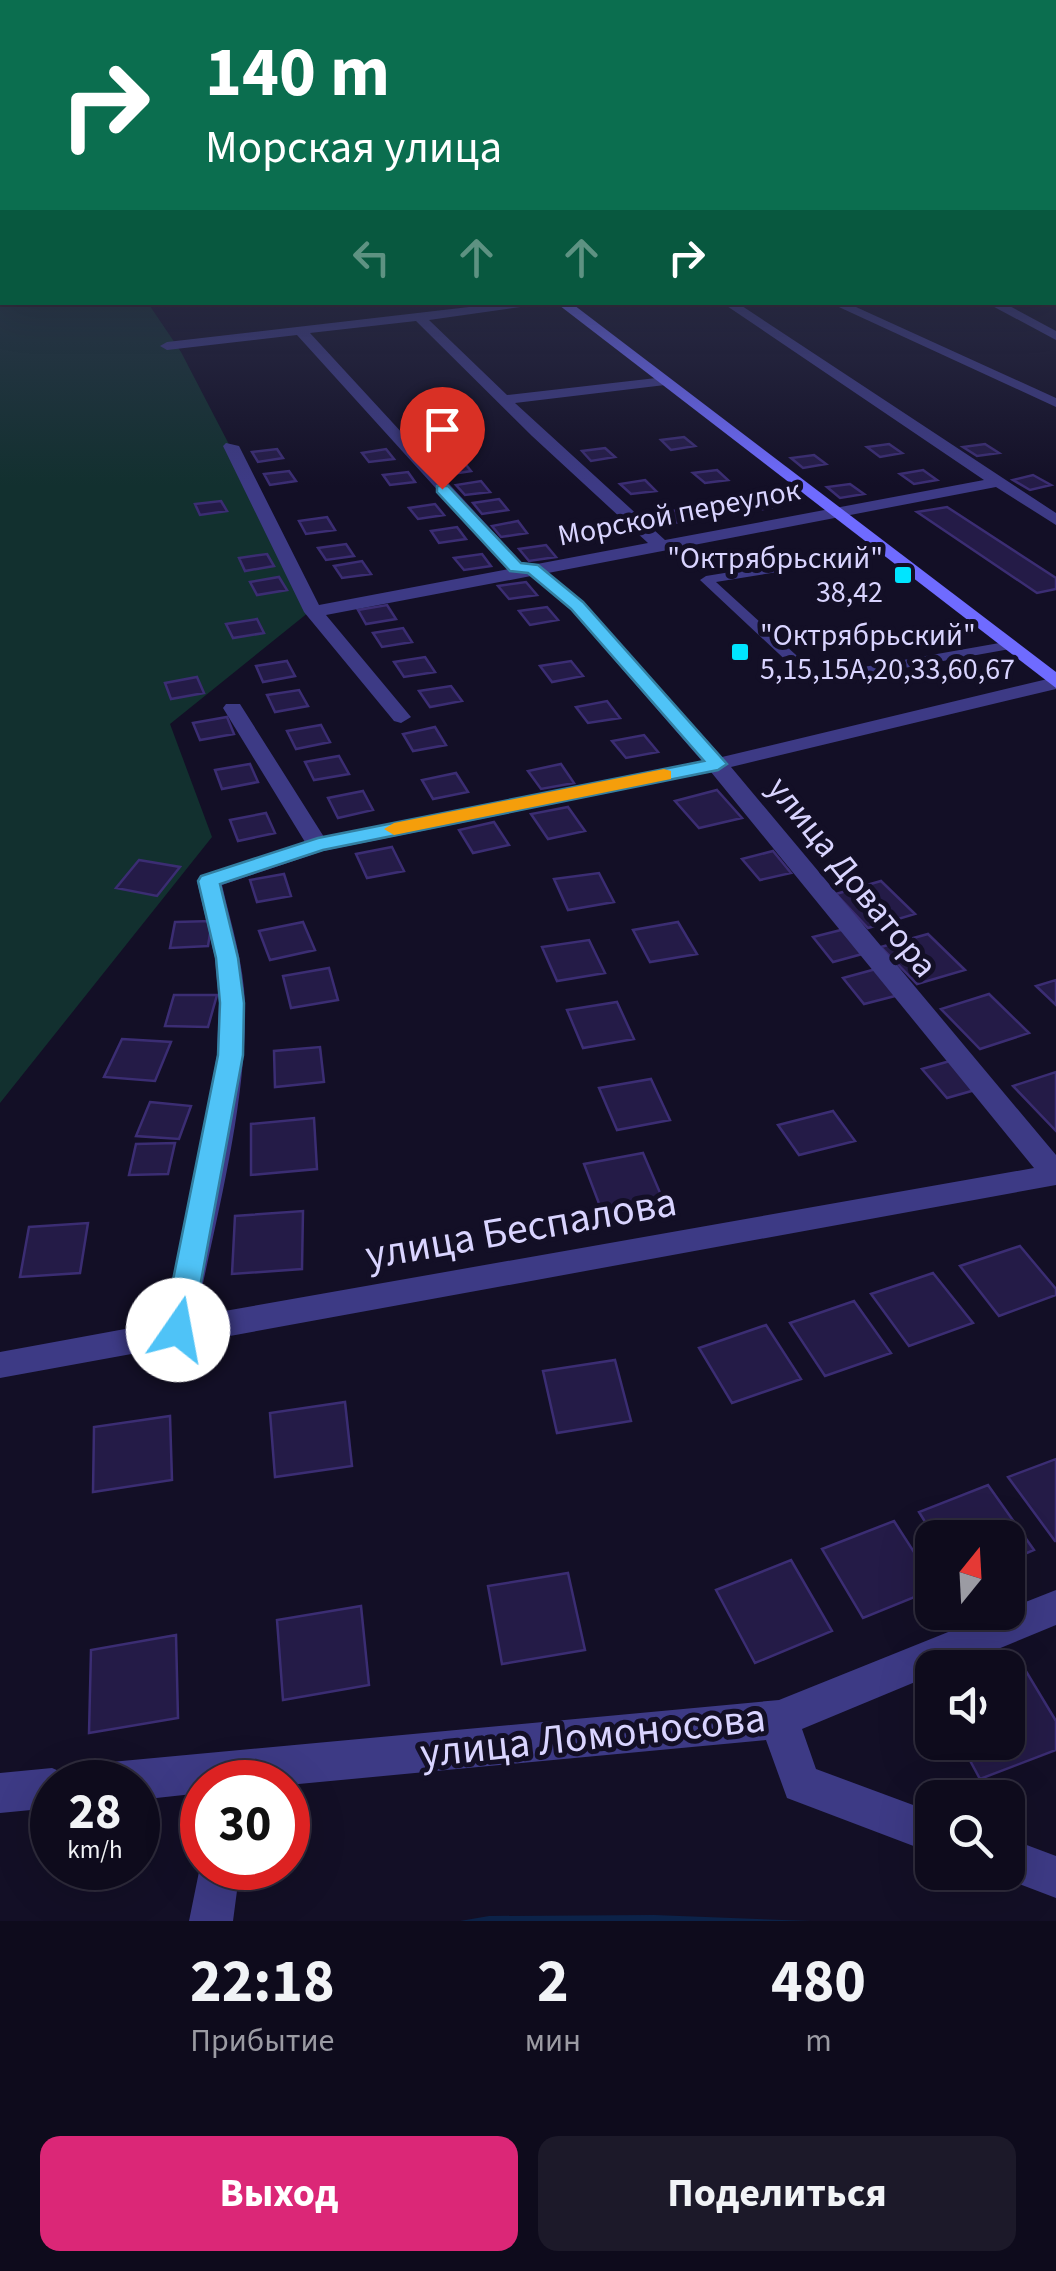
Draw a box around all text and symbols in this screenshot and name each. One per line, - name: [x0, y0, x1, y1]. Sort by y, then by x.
- text: 140 m: [205, 23, 390, 123]
- icon: right: [40, 40, 170, 170]
- text: Морская улица: [205, 116, 502, 180]
- icon: left: [344, 230, 399, 285]
- icon: ahead: [449, 230, 504, 285]
- icon: ahead: [554, 230, 609, 285]
- icon: right: [659, 230, 714, 285]
- pin: [400, 387, 485, 490]
- icon: arrive: [415, 402, 470, 457]
- street label: Морской переулок: [554, 468, 804, 558]
- place label: "Октрябрьский" 38,42: [667, 537, 883, 614]
- marker: "Октрябрьский" 38,42: [892, 564, 914, 586]
- place label: "Октрябрьский" 5,15,15А,20,33,60,67: [760, 614, 1015, 691]
- marker: "Октрябрьский" 5,15,15А,20,33,60,67: [729, 641, 751, 663]
- street label: улица Доватора: [755, 766, 949, 988]
- street label: улица Беспалова: [361, 1172, 681, 1286]
- position arrow: [126, 1278, 230, 1382]
- north arrow: [915, 1520, 1025, 1630]
- map controls: [915, 1520, 1025, 1890]
- button: sound: [915, 1650, 1025, 1760]
- street label: улица Ломоносова: [417, 1688, 769, 1784]
- speed limit sign: 30: [180, 1760, 310, 1890]
- text: 28: [69, 1777, 121, 1848]
- button: search: [915, 1780, 1025, 1890]
- text: km/h: [67, 1832, 123, 1868]
- text: 22:18: [190, 1940, 335, 2025]
- text: 2: [537, 1940, 569, 2025]
- text: 480: [771, 1940, 866, 2025]
- text: Прибытие: [190, 2018, 334, 2064]
- text: мин: [525, 2018, 581, 2064]
- text: m: [805, 2018, 832, 2064]
- button: Выход: [40, 2136, 518, 2251]
- button: Поделиться: [538, 2136, 1016, 2251]

